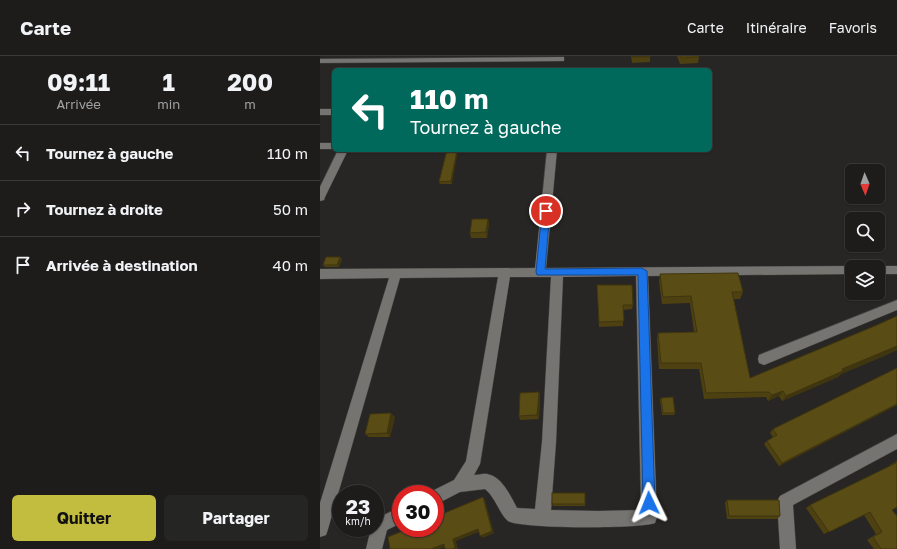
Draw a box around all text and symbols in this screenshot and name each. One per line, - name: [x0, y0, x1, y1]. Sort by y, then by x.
- text: Carte: [20, 16, 71, 39]
- text: Carte: [687, 19, 724, 36]
- text: Itinéraire: [746, 19, 807, 36]
- text: Favoris: [829, 19, 877, 36]
- text: 09:11: [47, 67, 110, 96]
- text: 1: [162, 67, 175, 96]
- text: 200: [227, 67, 273, 96]
- text: 110 m: [410, 82, 489, 115]
- icon: left: [344, 84, 396, 136]
- text: Arrivée: [56, 96, 101, 112]
- text: min: [157, 96, 180, 112]
- text: m: [244, 96, 256, 112]
- text: Tournez à gauche: [410, 116, 562, 138]
- icon: left: [12, 142, 34, 164]
- text: Tournez à gauche: [46, 144, 173, 162]
- text: 110 m: [267, 144, 308, 162]
- north arrow: [845, 164, 885, 204]
- map controls: [845, 164, 885, 300]
- pin: [529, 194, 563, 228]
- icon: right: [12, 198, 34, 220]
- text: Tournez à droite: [46, 200, 163, 218]
- text: 50 m: [273, 200, 308, 218]
- icon: arrive: [535, 200, 557, 222]
- button: search: [845, 212, 885, 252]
- icon: arrive: [12, 254, 34, 276]
- text: Arrivée à destination: [46, 256, 198, 274]
- text: 40 m: [273, 256, 308, 274]
- button: layers: [845, 260, 885, 300]
- position arrow: [628, 482, 670, 524]
- speed limit sign: 30: [392, 485, 444, 537]
- text: 23: [346, 494, 370, 518]
- button: Quitter: [12, 495, 156, 541]
- button: Partager: [164, 495, 308, 541]
- text: km/h: [345, 515, 371, 527]

